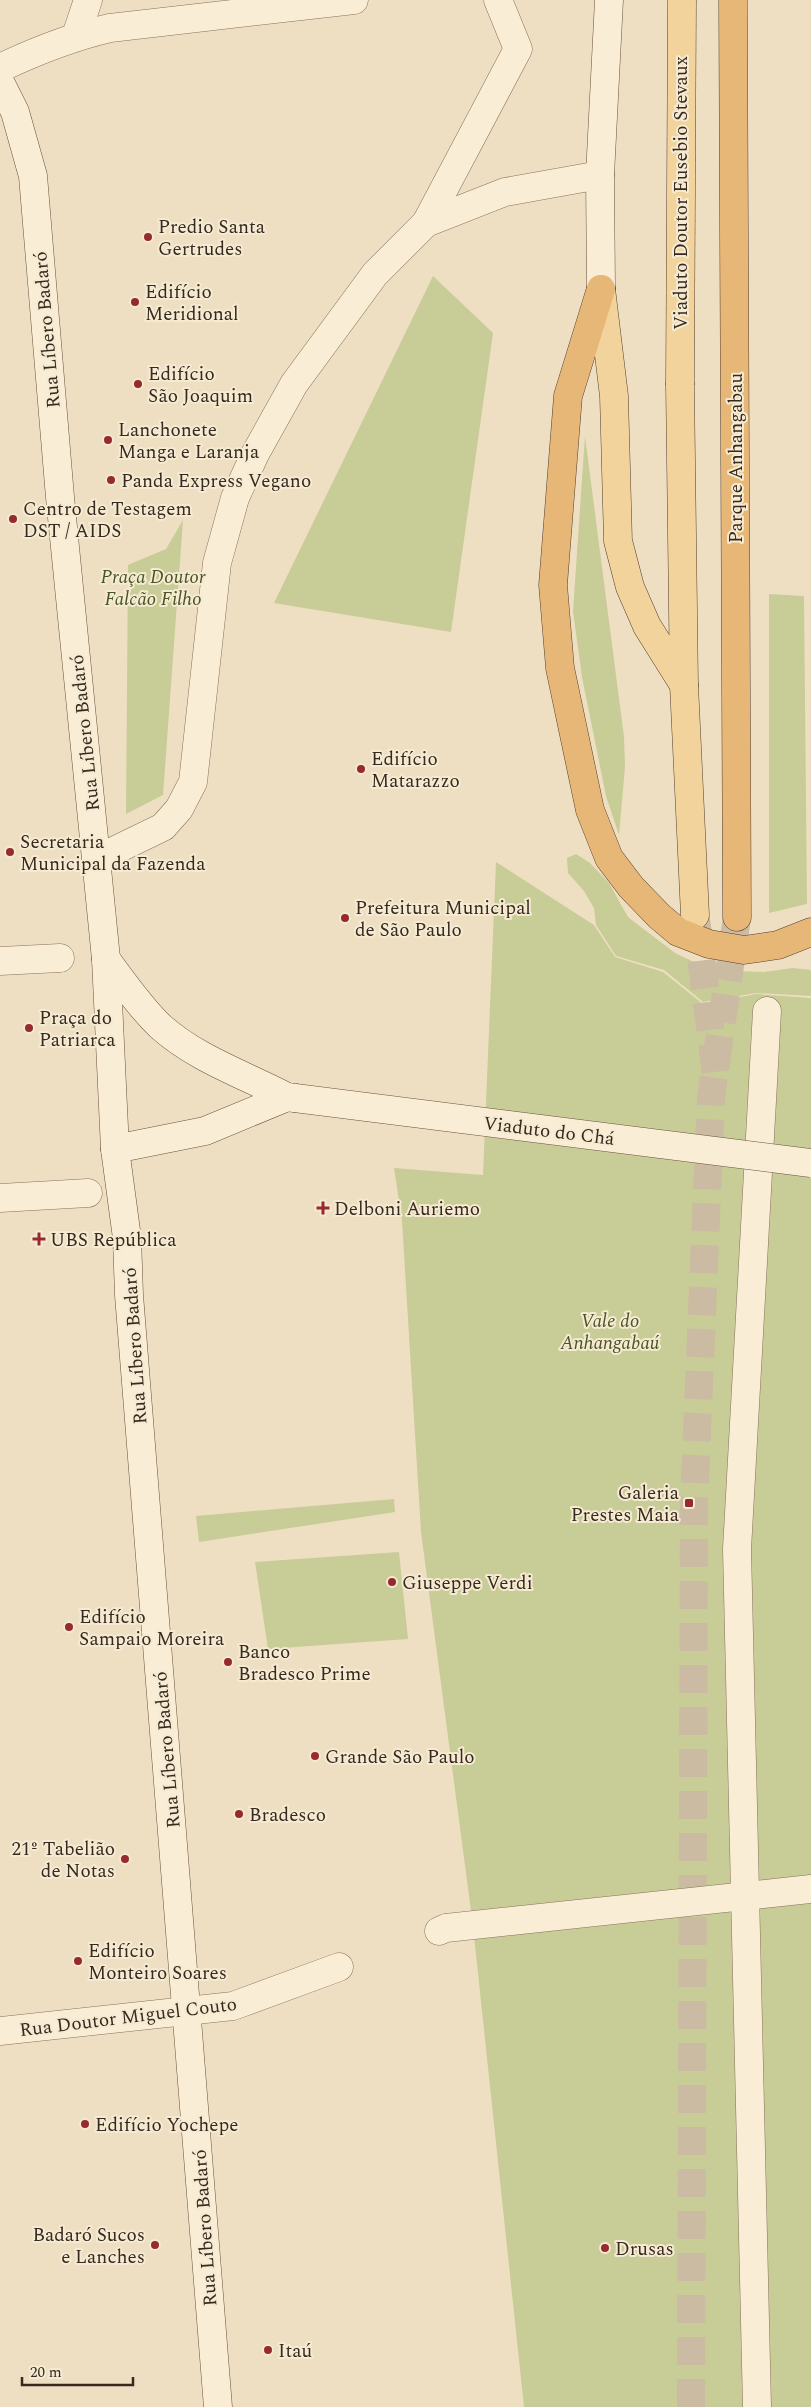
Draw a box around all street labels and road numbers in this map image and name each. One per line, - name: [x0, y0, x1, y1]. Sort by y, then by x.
- street label: Viaduto Doutor Eusebio Stevaux: [667, 56, 696, 330]
- street label: Rua Líbero Badaró: [26, 250, 69, 409]
- street label: Parque Anhangabau: [722, 372, 751, 543]
- street label: Rua Líbero Badaró: [63, 653, 108, 813]
- street label: Viaduto do Chá: [482, 1109, 617, 1154]
- street label: Rua Líbero Badaró: [116, 1266, 155, 1425]
- street label: Rua Líbero Badaró: [146, 1670, 189, 1829]
- street label: Rua Doutor Miguel Couto: [18, 1990, 238, 2045]
- street label: Rua Líbero Badaró: [186, 2148, 225, 2307]

